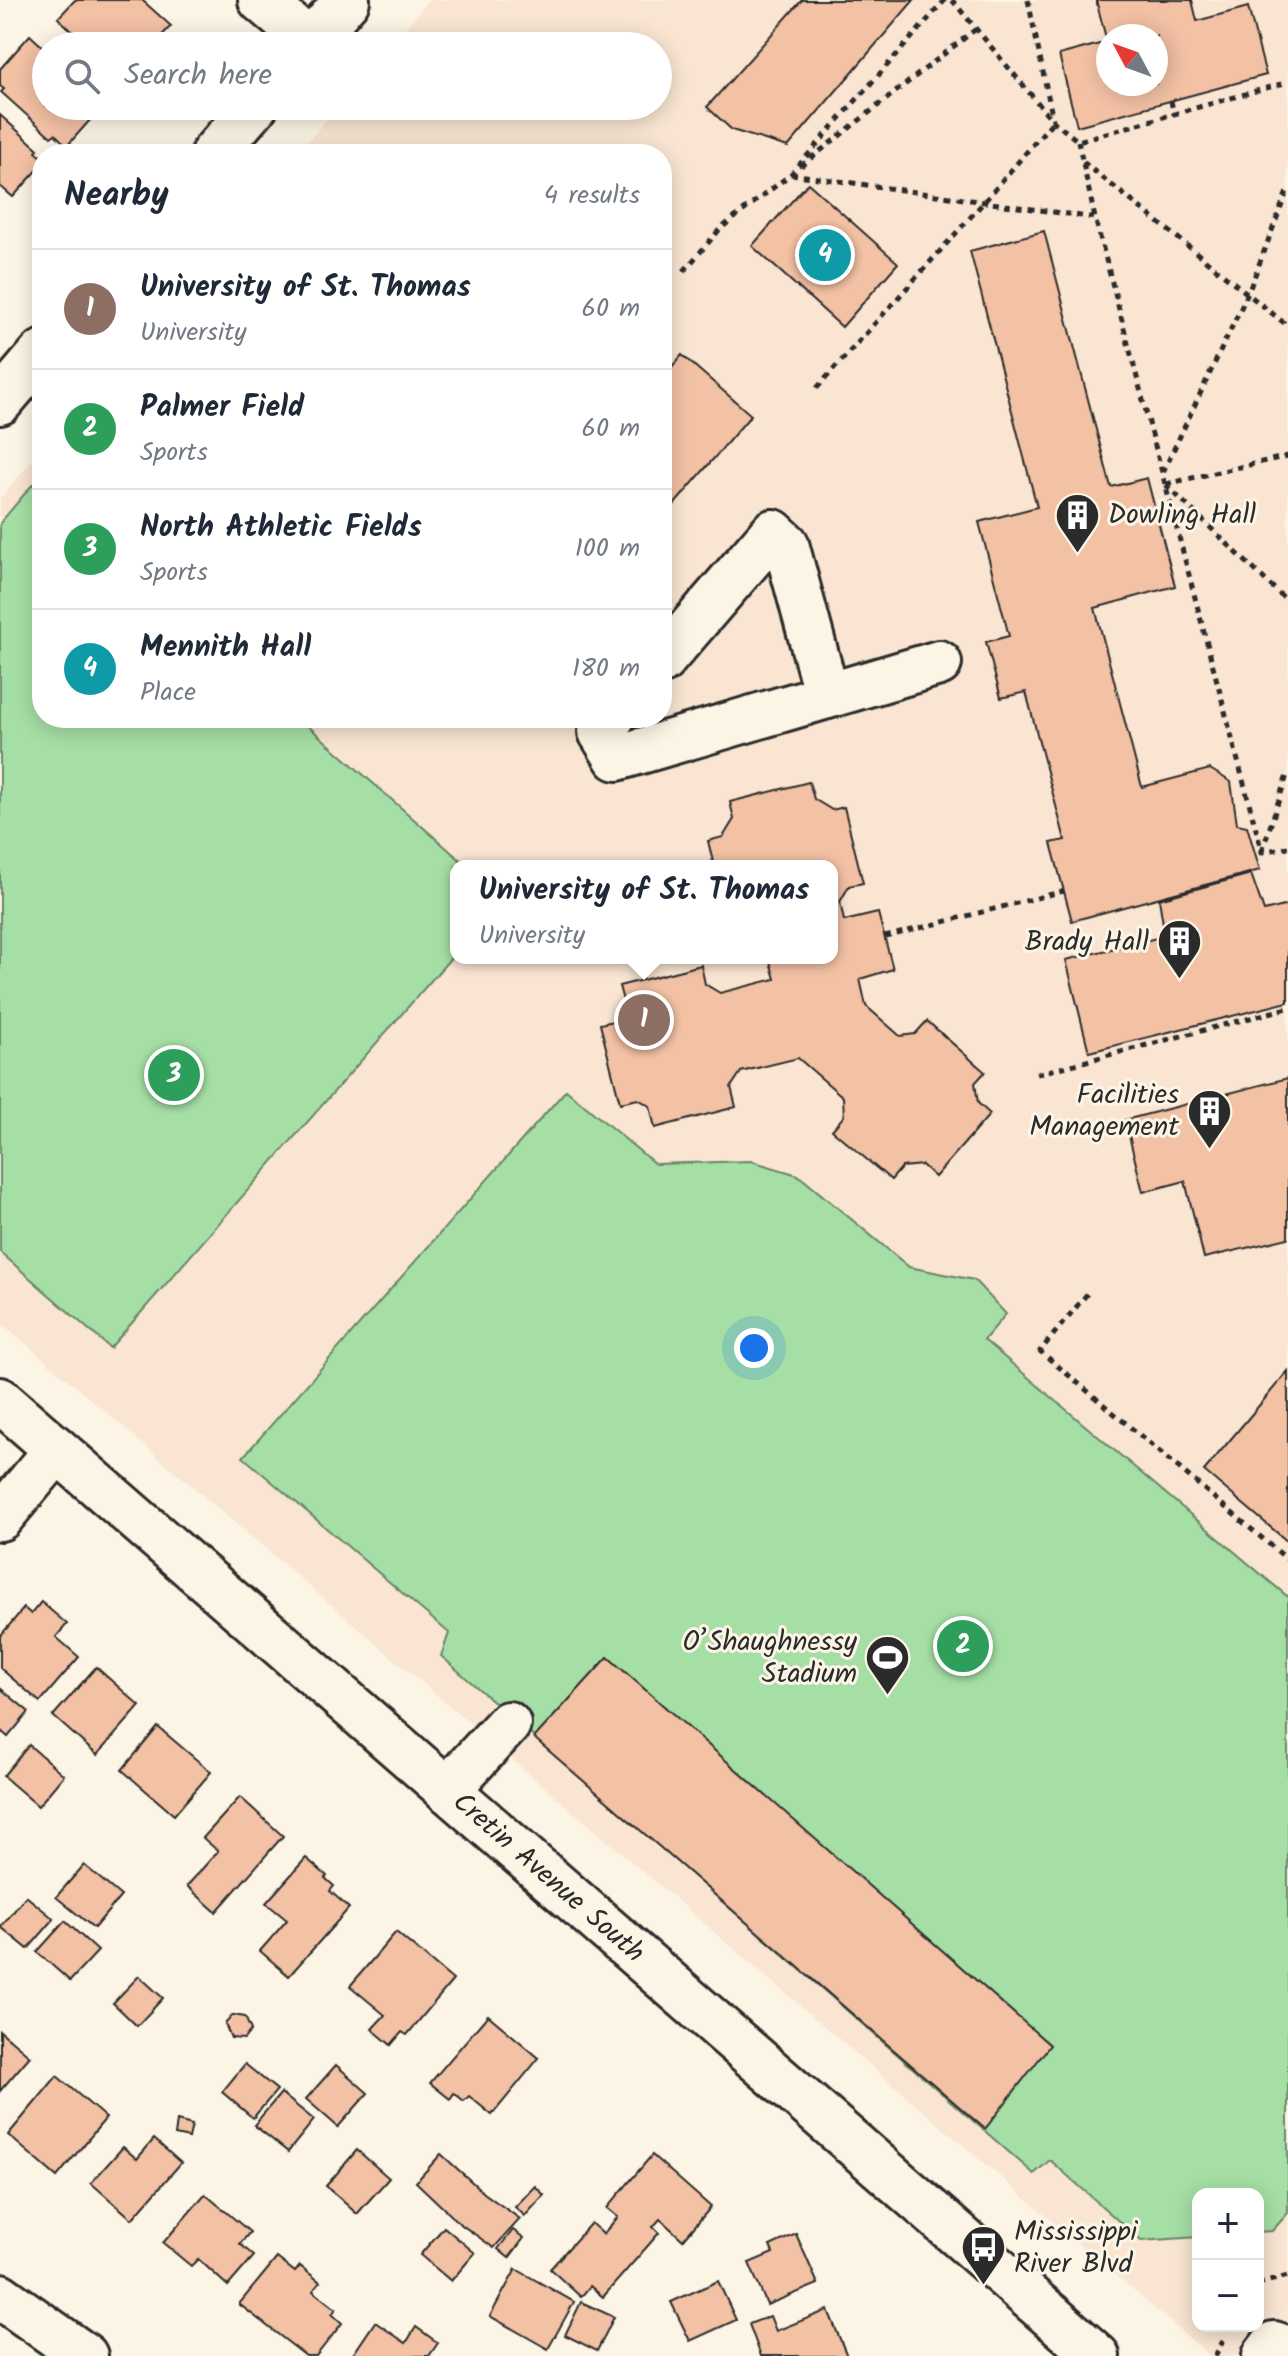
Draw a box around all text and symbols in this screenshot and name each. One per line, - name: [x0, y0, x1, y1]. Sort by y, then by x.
- north arrow: [1096, 24, 1168, 96]
- search box: [32, 32, 672, 120]
- text: Search here: [124, 52, 272, 100]
- icon: search: [60, 54, 104, 98]
- text: Nearby: [64, 169, 169, 223]
- text: 4 results: [544, 175, 640, 217]
- pin: 4: [799, 225, 851, 285]
- text: University of St. Thomas: [140, 264, 471, 312]
- text: 1: [86, 288, 94, 330]
- text: 60 m: [581, 288, 640, 330]
- text: University: [140, 312, 246, 354]
- text: Palmer Field: [140, 384, 304, 432]
- text: 2: [82, 408, 98, 450]
- text: 60 m: [581, 408, 640, 450]
- text: Sports: [140, 432, 208, 474]
- building icon: Dowling Hall: [1053, 491, 1101, 554]
- place label: Dowling Hall: [1108, 493, 1256, 538]
- text: North Athletic Fields: [140, 504, 422, 552]
- text: 3: [83, 528, 97, 570]
- text: 100 m: [575, 528, 640, 570]
- text: Sports: [140, 552, 208, 594]
- text: Mennith Hall: [140, 624, 311, 672]
- text: 4: [83, 648, 97, 690]
- text: 180 m: [572, 648, 640, 690]
- text: Place: [140, 672, 196, 714]
- popup: [450, 860, 838, 964]
- text: University of St. Thomas: [479, 867, 809, 915]
- text: University: [479, 915, 585, 957]
- building icon: Brady Hall: [1156, 918, 1204, 981]
- place label: Brady Hall: [1025, 920, 1149, 965]
- pin: 1: [618, 990, 670, 1050]
- pin: 3: [148, 1045, 200, 1105]
- place label: Facilities Management: [1029, 1073, 1180, 1150]
- building icon: Facilities Management: [1186, 1087, 1234, 1150]
- your location: [734, 1328, 774, 1368]
- pin: 2: [937, 1616, 989, 1676]
- place label: O’Shaughnessy Stadium: [683, 1620, 858, 1697]
- sports icon: O’Shaughnessy Stadium: [864, 1634, 912, 1697]
- street label: Cretin Avenue South: [442, 1781, 654, 1975]
- map controls: [1192, 2188, 1264, 2332]
- button: +: [1192, 2188, 1264, 2260]
- place label: Mississippi River Blvd: [1014, 2210, 1139, 2287]
- bus stop icon: Mississippi River Blvd: [959, 2224, 1007, 2287]
- button: −: [1192, 2260, 1264, 2332]

